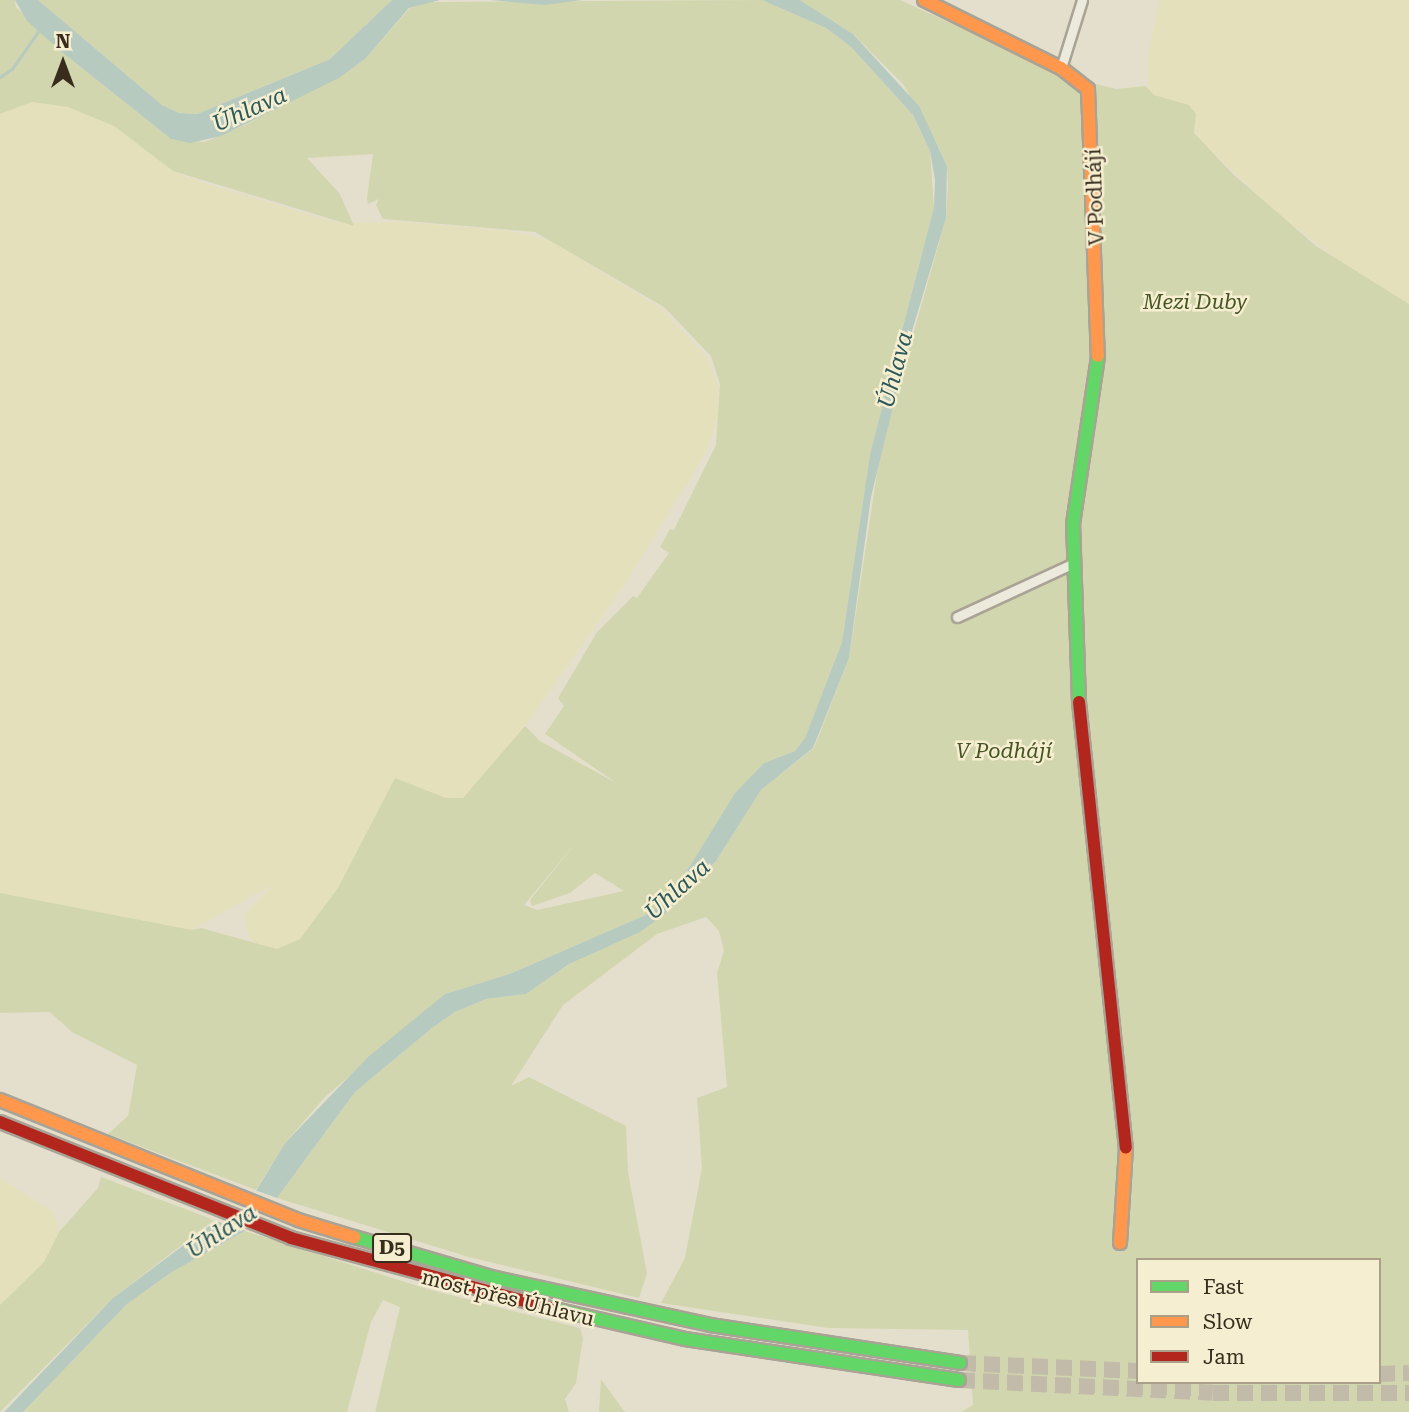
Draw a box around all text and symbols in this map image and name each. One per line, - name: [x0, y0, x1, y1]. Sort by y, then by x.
- north arrow: [28, 28, 98, 98]
- text: N: [56, 30, 70, 53]
- water label: Úhlava: [209, 81, 291, 139]
- street label: V Podhájí: [1081, 148, 1109, 246]
- park label: Mezi Duby: [1143, 289, 1247, 315]
- water label: Úhlava: [873, 329, 919, 411]
- park label: V Podhájí: [956, 738, 1052, 764]
- water label: Úhlava: [640, 854, 716, 926]
- water label: Úhlava: [182, 1199, 262, 1265]
- road number: D5: [371, 1232, 413, 1264]
- legend: [1136, 1258, 1381, 1384]
- street label: most přes Úhlavu: [419, 1264, 597, 1332]
- text: Fast: [1203, 1275, 1244, 1299]
- text: Slow: [1203, 1310, 1252, 1334]
- text: Jam: [1203, 1345, 1245, 1369]

